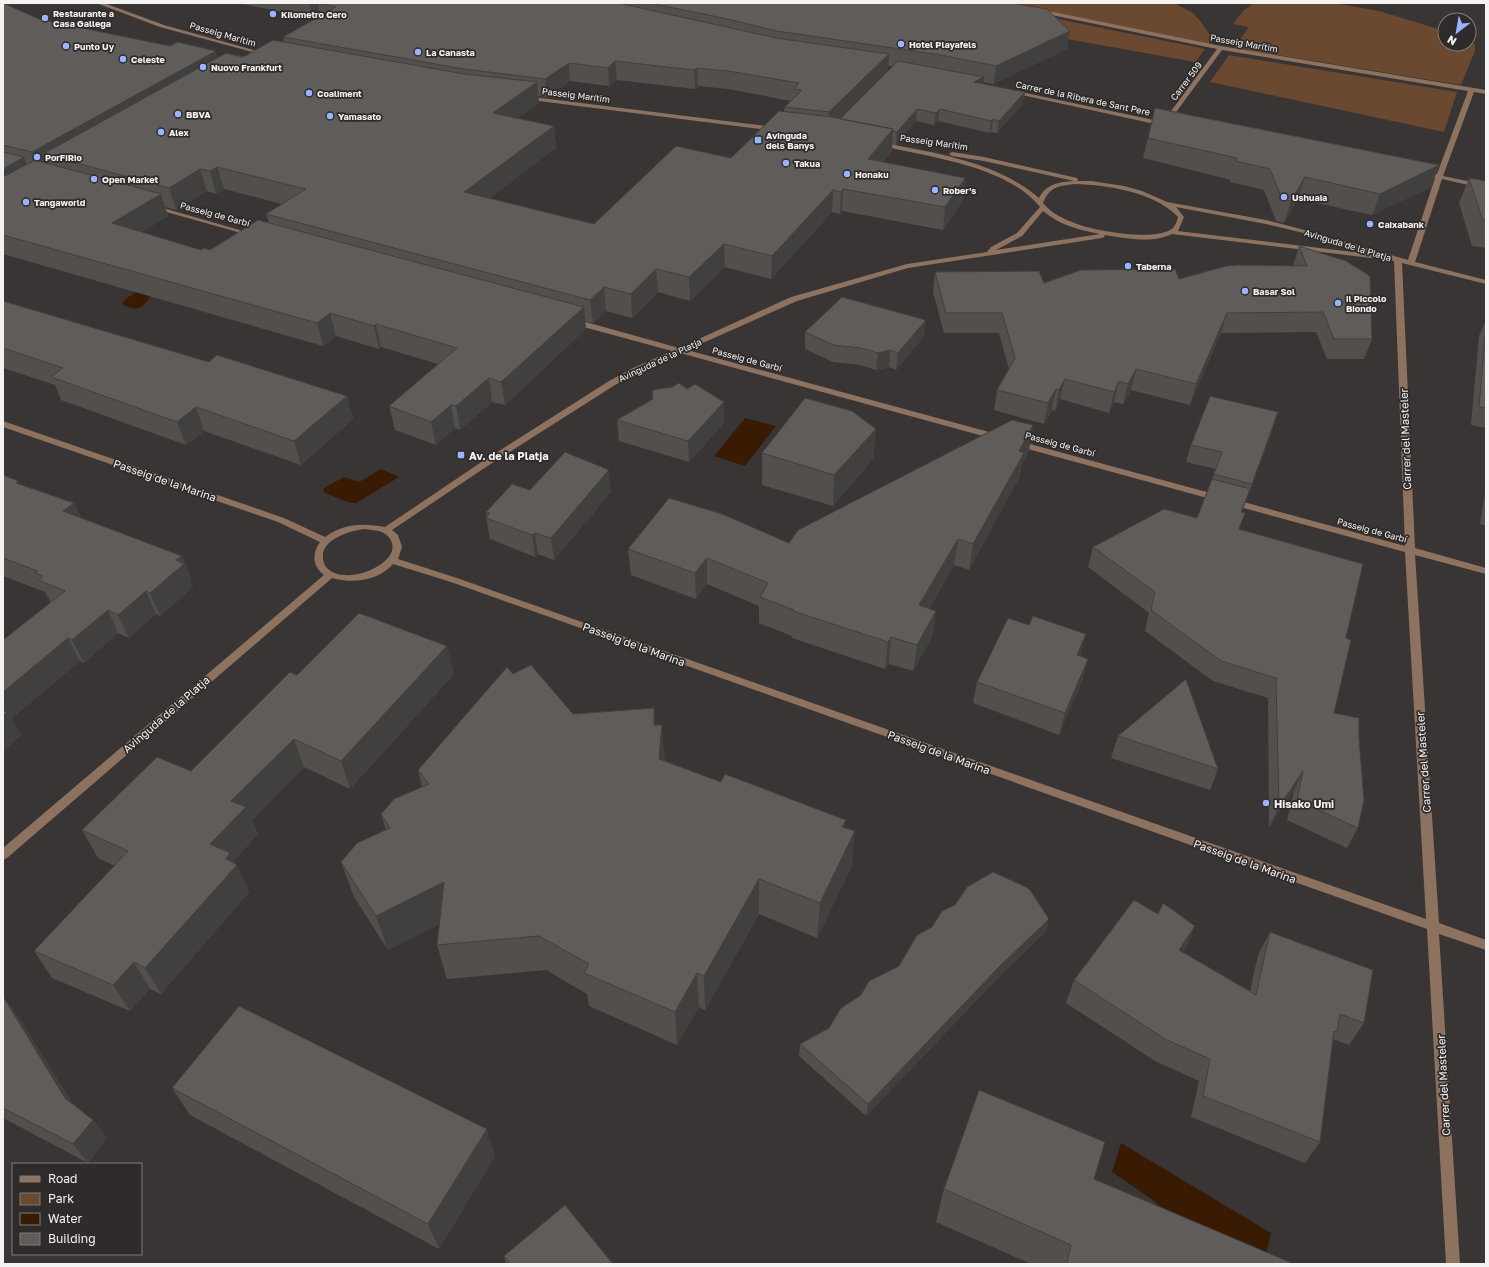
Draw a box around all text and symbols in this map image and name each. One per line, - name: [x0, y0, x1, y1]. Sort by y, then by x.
- place label: Restaurante a Casa Gallega: [53, 8, 114, 29]
- marker: Kilometro Cero: [268, 9, 278, 19]
- place label: Kilometro Cero: [281, 9, 347, 20]
- north arrow: [1437, 12, 1477, 52]
- marker: Restaurante a Casa Gallega: [40, 13, 50, 23]
- street label: Passeig Marítim: [189, 19, 258, 49]
- street label: Passeig Marítim: [1209, 32, 1279, 54]
- text: N: [1445, 33, 1459, 49]
- marker: Hotel Playafels: [896, 39, 906, 49]
- place label: Hotel Playafels: [909, 39, 976, 50]
- marker: Punto Uy: [61, 41, 71, 51]
- place label: Punto Uy: [74, 41, 115, 52]
- marker: La Canasta: [413, 47, 423, 57]
- place label: La Canasta: [426, 47, 475, 58]
- marker: Celeste: [118, 54, 128, 64]
- place label: Celeste: [131, 54, 166, 65]
- street label: Carrer 509: [1168, 60, 1204, 102]
- marker: Nuovo Frankfurt: [198, 62, 208, 72]
- place label: Nuovo Frankfurt: [211, 62, 282, 73]
- street label: Carrer de la Ribera de Sant Pere: [1015, 78, 1151, 118]
- street label: Passeig Marítim: [541, 85, 611, 105]
- marker: Coaliment: [304, 88, 314, 98]
- place label: Coaliment: [317, 88, 362, 99]
- marker: BBVA: [173, 109, 183, 119]
- place label: BBVA: [186, 109, 211, 120]
- marker: Yamasato: [325, 111, 335, 121]
- place label: Yamasato: [338, 111, 382, 122]
- marker: Alex: [156, 127, 166, 137]
- place label: Alex: [169, 127, 189, 138]
- place label: Avinguda dels Banys: [766, 130, 814, 151]
- street label: Passeig Marítim: [899, 132, 969, 152]
- marker: Avinguda dels Banys: [753, 135, 763, 145]
- marker: PorFiRio: [32, 152, 42, 162]
- place label: PorFiRio: [45, 152, 82, 163]
- marker: Takua: [781, 158, 791, 168]
- place label: Takua: [794, 158, 820, 169]
- marker: Honaku: [842, 169, 852, 179]
- place label: Honaku: [855, 169, 888, 180]
- marker: Open Market: [89, 174, 99, 184]
- place label: Open Market: [102, 174, 159, 185]
- marker: Rober's: [930, 185, 940, 195]
- place label: Rober's: [943, 185, 976, 196]
- marker: Ushuaia: [1279, 192, 1289, 202]
- place label: Ushuaia: [1292, 192, 1327, 203]
- marker: Tangaworld: [21, 197, 31, 207]
- place label: Tangaworld: [34, 197, 86, 208]
- street label: Passeig de Garbí: [179, 199, 252, 229]
- marker: Caixabank: [1365, 219, 1375, 229]
- place label: Caixabank: [1378, 219, 1425, 230]
- street label: Avinguda de la Platja: [1303, 227, 1393, 263]
- marker: Taberna: [1123, 261, 1133, 271]
- place label: Taberna: [1136, 261, 1171, 272]
- marker: Basar Sol: [1240, 286, 1250, 296]
- place label: Basar Sol: [1253, 286, 1295, 297]
- place label: il Piccolo Biondo: [1346, 293, 1387, 314]
- marker: il Piccolo Biondo: [1333, 298, 1343, 308]
- street label: Avinguda de la Platja: [617, 336, 703, 384]
- street label: Passeig de Garbí: [711, 344, 784, 374]
- street label: Carrer del Masteler: [1397, 387, 1413, 490]
- street label: Passeig de Garbí: [1024, 429, 1097, 459]
- place label: Av. de la Platja: [469, 449, 549, 462]
- marker: Av. de la Platja: [456, 450, 466, 460]
- street label: Passeig de la Marina: [112, 456, 218, 504]
- street label: Passeig de Garbí: [1336, 515, 1409, 545]
- street label: Passeig de la Marina: [581, 619, 687, 669]
- street label: Avinguda de la Platja: [120, 673, 212, 755]
- street label: Carrer del Masteler: [1413, 710, 1433, 813]
- street label: Passeig de la Marina: [886, 727, 992, 777]
- place label: Hisako Umi: [1274, 797, 1334, 810]
- marker: Hisako Umi: [1261, 798, 1271, 808]
- street label: Passeig de la Marina: [1192, 836, 1298, 886]
- street label: Carrer del Masteler: [1434, 1033, 1452, 1136]
- legend: [12, 1163, 142, 1255]
- text: Road: [48, 1171, 77, 1186]
- text: Park: [48, 1191, 74, 1206]
- text: Water: [48, 1211, 82, 1226]
- text: Building: [48, 1231, 96, 1246]

